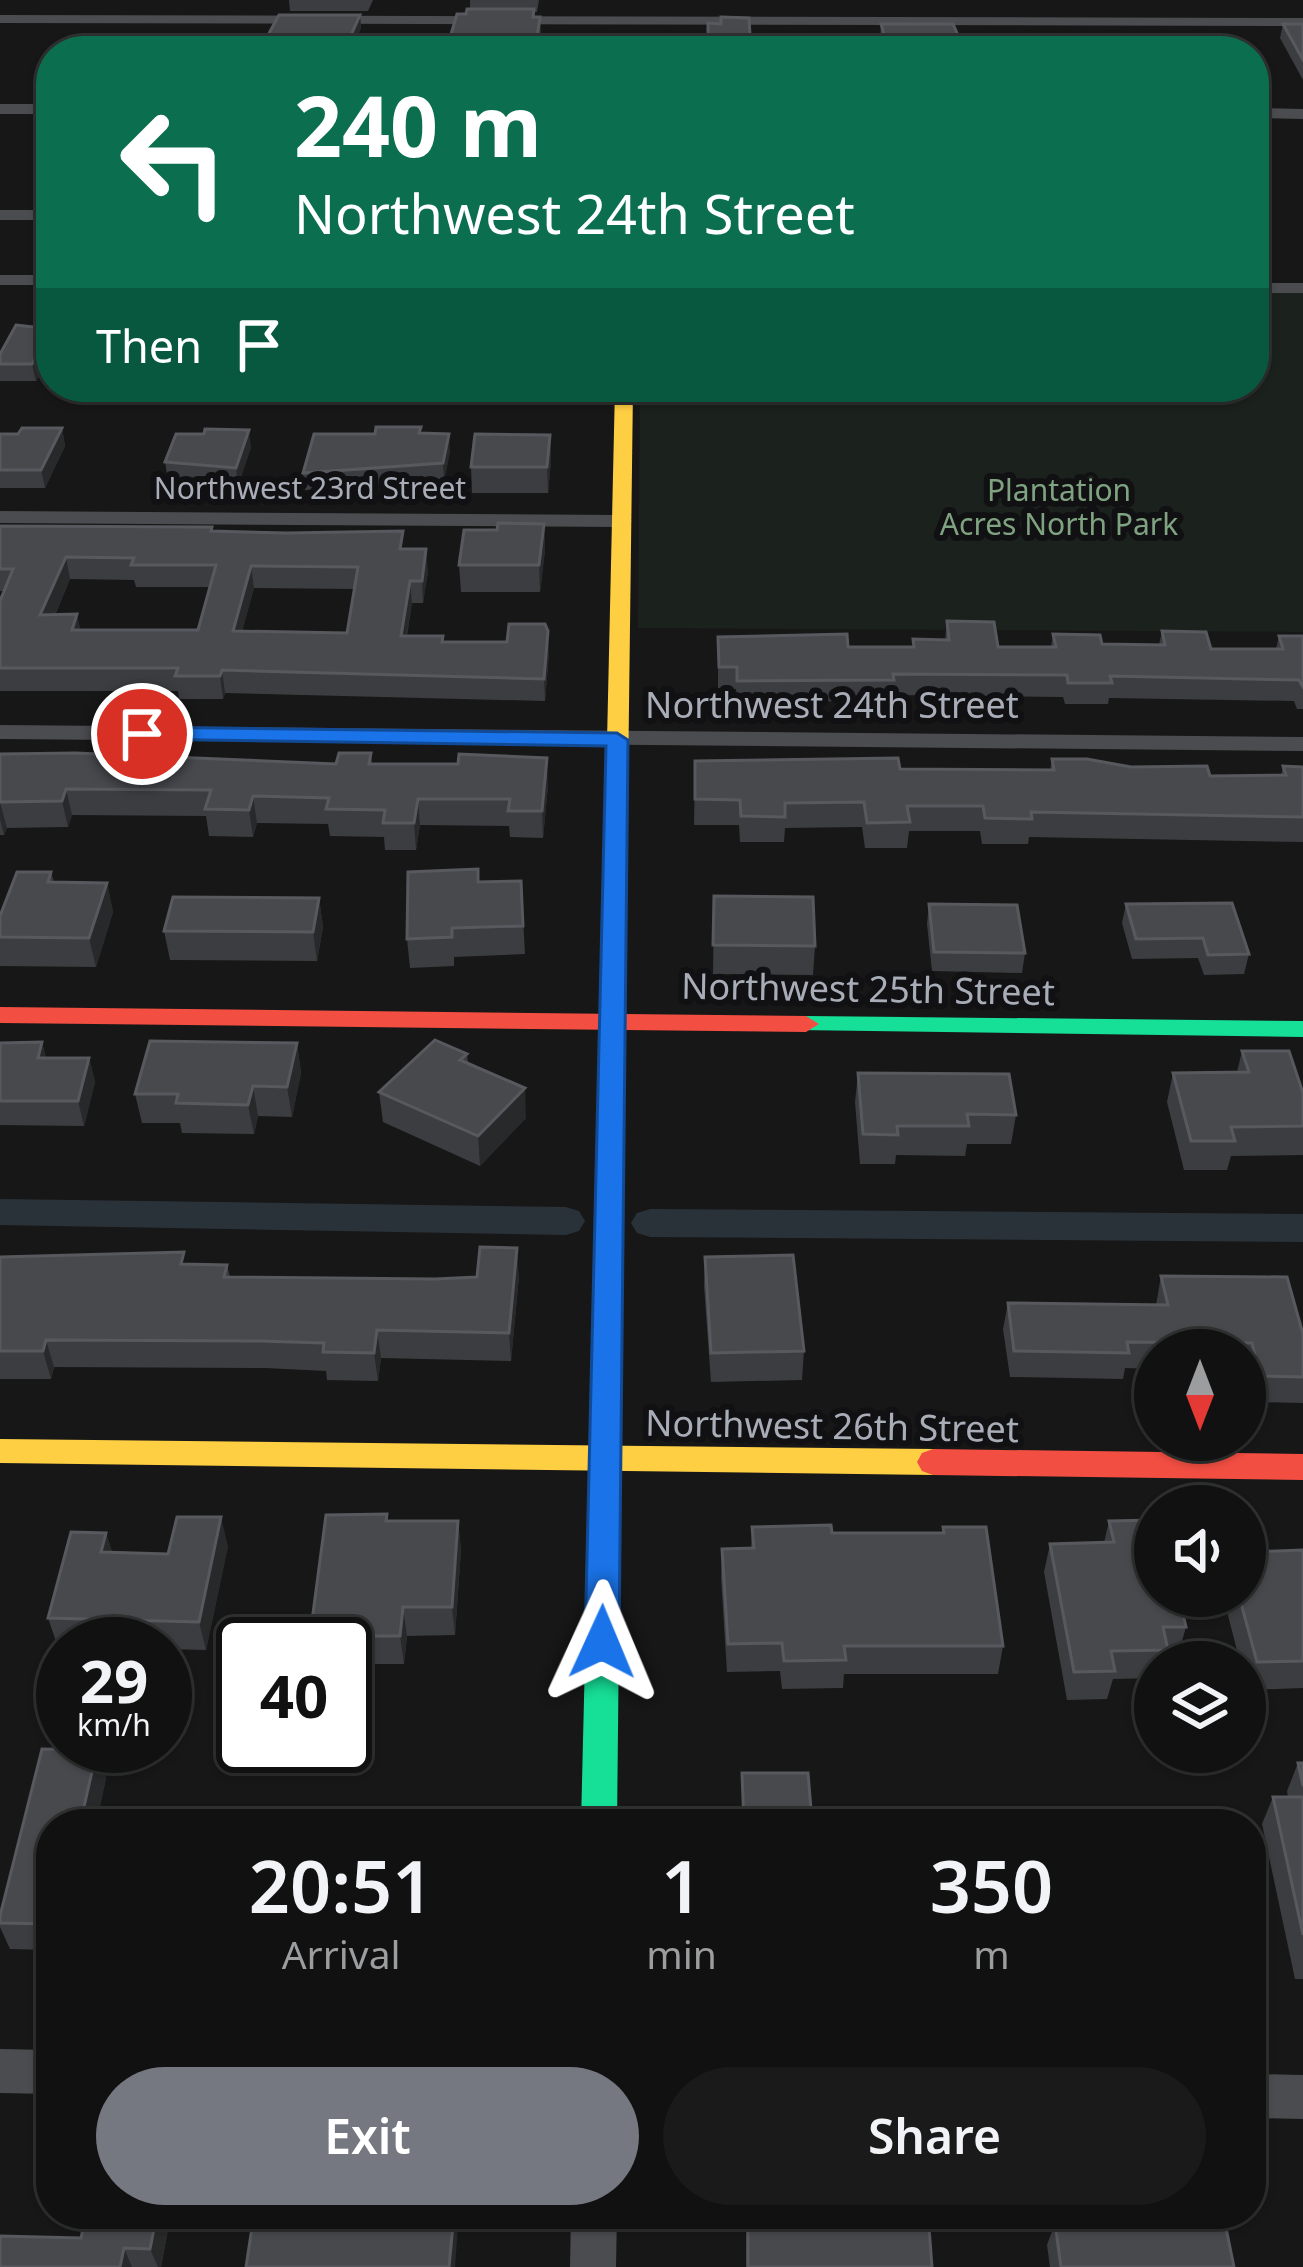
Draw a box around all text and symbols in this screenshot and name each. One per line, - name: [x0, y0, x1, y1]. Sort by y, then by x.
- text: 240 m: [294, 67, 542, 182]
- icon: left: [96, 84, 252, 240]
- text: Northwest 24th Street: [294, 176, 855, 250]
- icon: arrive: [226, 312, 292, 378]
- text: Then: [96, 315, 202, 376]
- street label: Northwest 23rd Street: [154, 467, 466, 508]
- park label: Plantation Acres North Park: [940, 469, 1178, 544]
- street label: Northwest 24th Street: [645, 680, 1019, 729]
- pin: [91, 683, 193, 785]
- icon: arrive: [109, 701, 175, 767]
- street label: Northwest 25th Street: [681, 961, 1055, 1016]
- north arrow: [1134, 1329, 1266, 1461]
- map controls: [1134, 1329, 1266, 1773]
- street label: Northwest 26th Street: [645, 1398, 1019, 1453]
- button: sound: [1134, 1485, 1266, 1617]
- position arrow: [539, 1579, 665, 1705]
- speed limit sign: 40: [216, 1617, 372, 1773]
- text: 29: [80, 1639, 148, 1721]
- button: layers: [1134, 1641, 1266, 1773]
- text: km/h: [77, 1704, 151, 1745]
- text: 20:51: [249, 1836, 433, 1934]
- text: 1: [661, 1836, 702, 1934]
- text: 350: [930, 1836, 1053, 1934]
- text: Arrival: [282, 1927, 401, 1980]
- text: min: [646, 1927, 717, 1980]
- text: m: [973, 1927, 1010, 1980]
- button: Exit: [96, 2067, 639, 2205]
- button: Share: [663, 2067, 1206, 2205]

